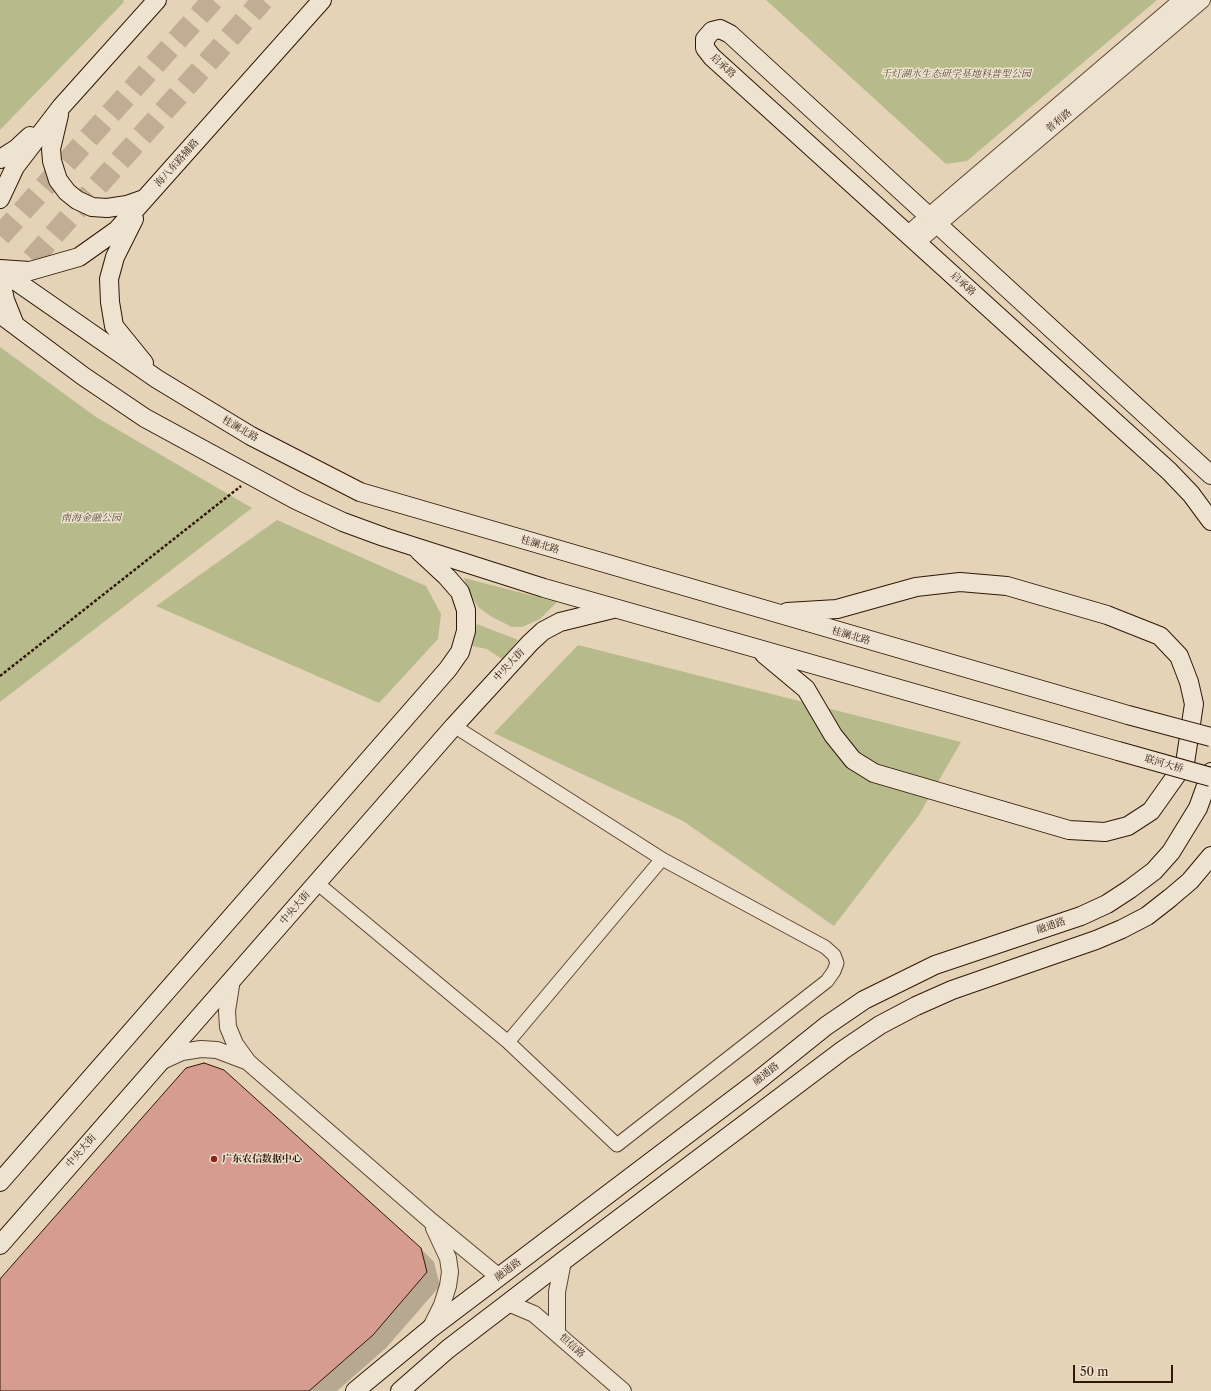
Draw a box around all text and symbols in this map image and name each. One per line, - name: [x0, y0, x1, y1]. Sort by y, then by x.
- street label: 启承路: [708, 51, 738, 81]
- park label: 千灯湖水生态研学基地科普型公园: [881, 68, 1031, 80]
- street label: 普利路: [1044, 107, 1074, 135]
- street label: 海八东路辅路: [152, 137, 202, 189]
- street label: 启承路: [948, 270, 978, 298]
- street label: 桂澜北路: [220, 414, 260, 444]
- park label: 南海金融公园: [61, 512, 121, 524]
- street label: 桂澜北路: [519, 534, 561, 556]
- street label: 桂澜北路: [830, 625, 872, 647]
- street label: 中央大街: [491, 646, 527, 684]
- street label: 联河大桥: [1143, 753, 1185, 775]
- street label: 中央大街: [277, 889, 313, 927]
- street label: 融通路: [1035, 915, 1067, 937]
- street label: 融通路: [750, 1060, 782, 1088]
- street label: 中央大街: [63, 1132, 99, 1170]
- place label: 广东农信数据中心: [222, 1153, 302, 1165]
- marker: 广东农信数据中心: [209, 1154, 219, 1164]
- street label: 融通路: [492, 1256, 524, 1284]
- street label: 恒信路: [557, 1332, 587, 1360]
- scale bar: [1075, 1357, 1175, 1383]
- text: 50 m: [1080, 1364, 1109, 1379]

